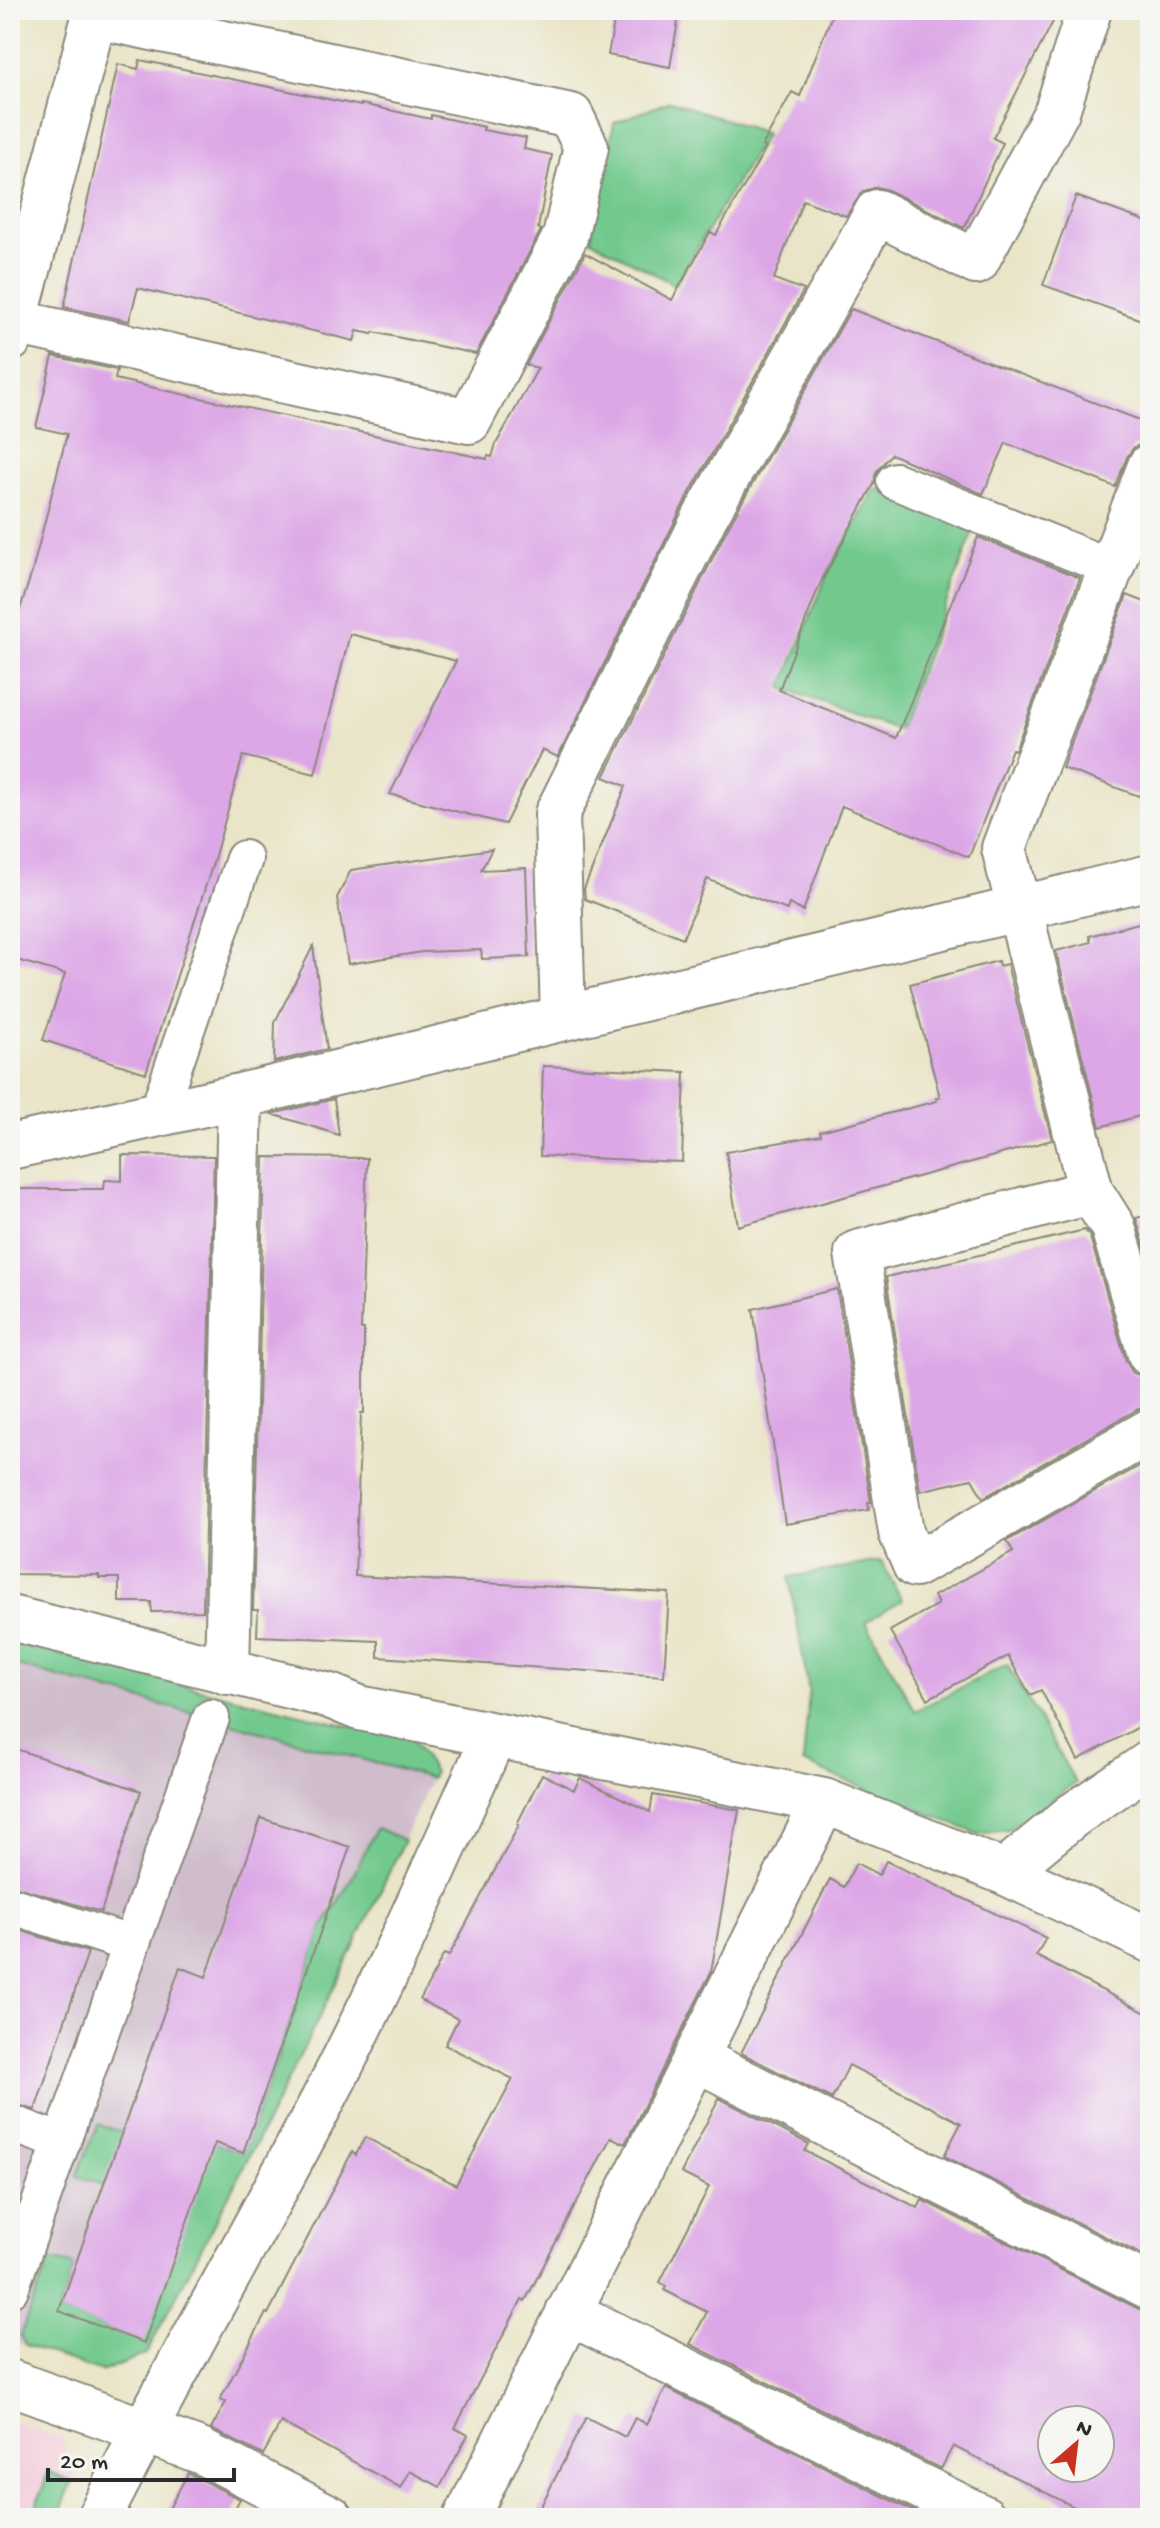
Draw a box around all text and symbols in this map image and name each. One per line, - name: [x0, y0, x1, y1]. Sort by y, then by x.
- north arrow: [1036, 2404, 1116, 2484]
- text: N: [1071, 2415, 1096, 2445]
- scale bar: [48, 2432, 234, 2482]
- text: 20 m: [60, 2449, 108, 2478]

